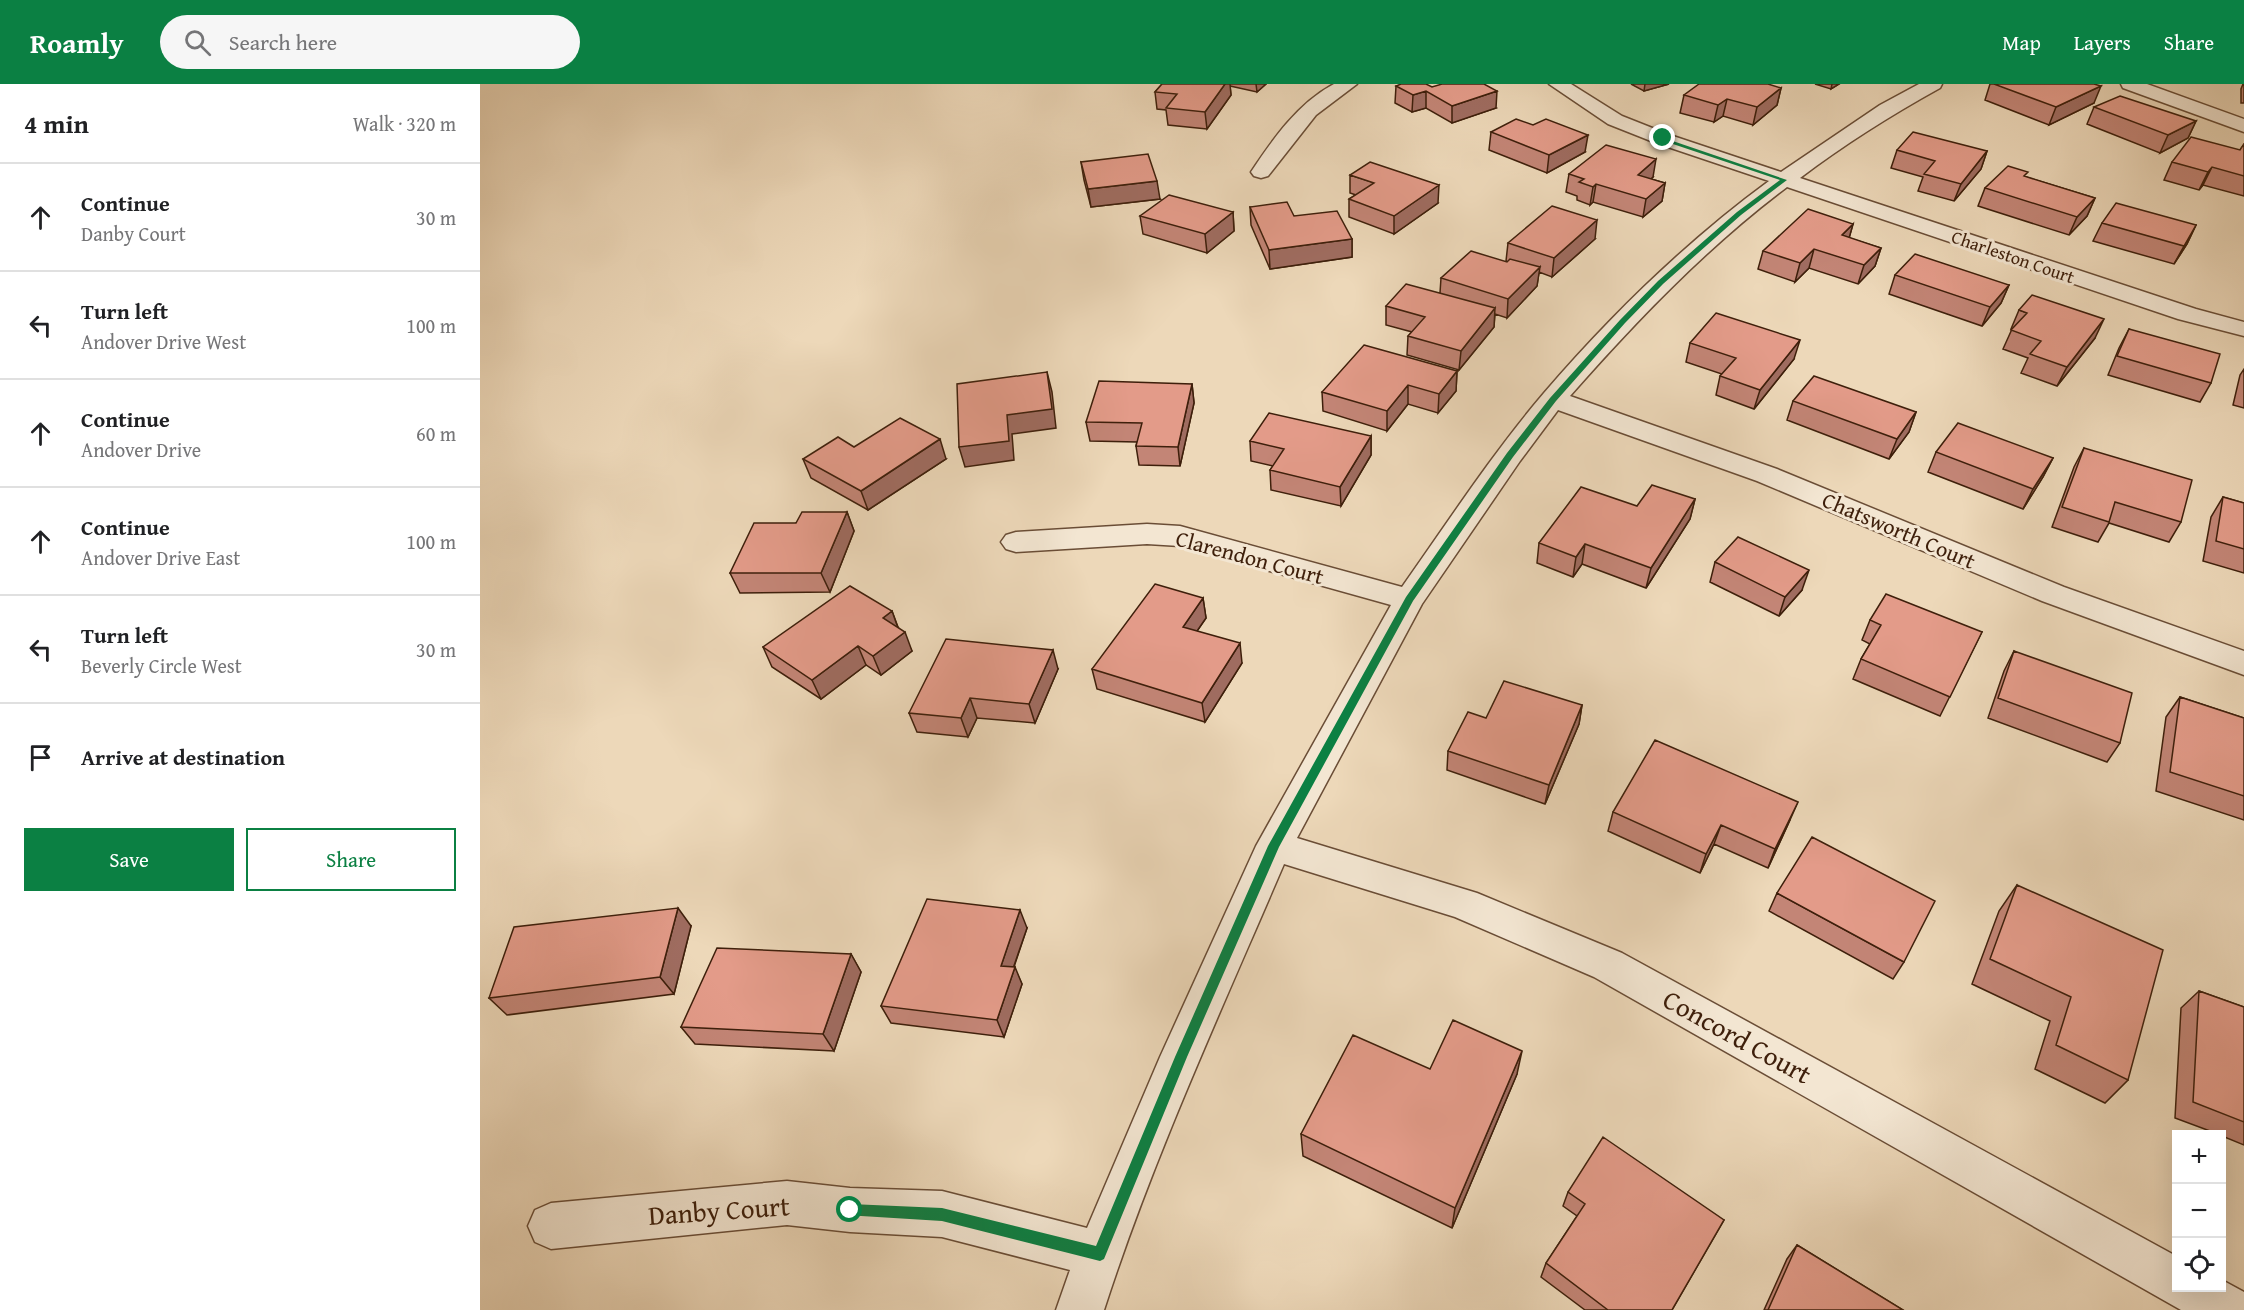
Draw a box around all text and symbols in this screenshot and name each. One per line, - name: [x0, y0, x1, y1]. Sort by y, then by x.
- search box: [160, 15, 580, 69]
- text: Roamly: [30, 22, 124, 63]
- icon: search: [181, 26, 214, 59]
- text: Search here: [229, 26, 337, 58]
- text: Map: [2002, 27, 2041, 58]
- text: Layers: [2074, 27, 2131, 58]
- text: Share: [2164, 27, 2214, 58]
- text: 4 min: [24, 104, 89, 143]
- text: Walk · 320 m: [353, 109, 456, 138]
- route end: [1649, 124, 1675, 150]
- text: Continue: [81, 187, 170, 219]
- icon: ahead: [24, 201, 57, 234]
- text: 30 m: [416, 203, 456, 232]
- text: Danby Court: [81, 219, 186, 248]
- street label: Charleston Court: [1948, 223, 2079, 290]
- text: Turn left: [81, 295, 168, 327]
- icon: left: [24, 309, 57, 342]
- text: 100 m: [406, 311, 456, 340]
- text: Andover Drive West: [81, 327, 246, 356]
- text: Continue: [81, 403, 170, 435]
- icon: ahead: [24, 417, 57, 450]
- text: 60 m: [416, 419, 456, 448]
- text: Andover Drive: [81, 435, 201, 464]
- street label: Chatsworth Court: [1817, 483, 1981, 577]
- text: Continue: [81, 511, 170, 543]
- street label: Clarendon Court: [1172, 522, 1328, 592]
- icon: ahead: [24, 525, 57, 558]
- text: 100 m: [406, 527, 456, 556]
- text: Andover Drive East: [81, 543, 240, 572]
- text: Turn left: [81, 619, 168, 651]
- icon: left: [24, 633, 57, 666]
- text: 30 m: [416, 635, 456, 664]
- text: Beverly Circle West: [81, 651, 242, 680]
- icon: arrive: [24, 741, 57, 774]
- text: Arrive at destination: [81, 741, 285, 773]
- button: Save: [24, 828, 234, 891]
- button: Share: [246, 828, 456, 891]
- street label: Concord Court: [1656, 979, 1819, 1094]
- map controls: [2172, 1130, 2226, 1292]
- button: +: [2172, 1130, 2226, 1184]
- button: −: [2172, 1184, 2226, 1238]
- street label: Danby Court: [647, 1185, 791, 1235]
- route start: [836, 1196, 862, 1222]
- button: locate: [2172, 1238, 2226, 1292]

